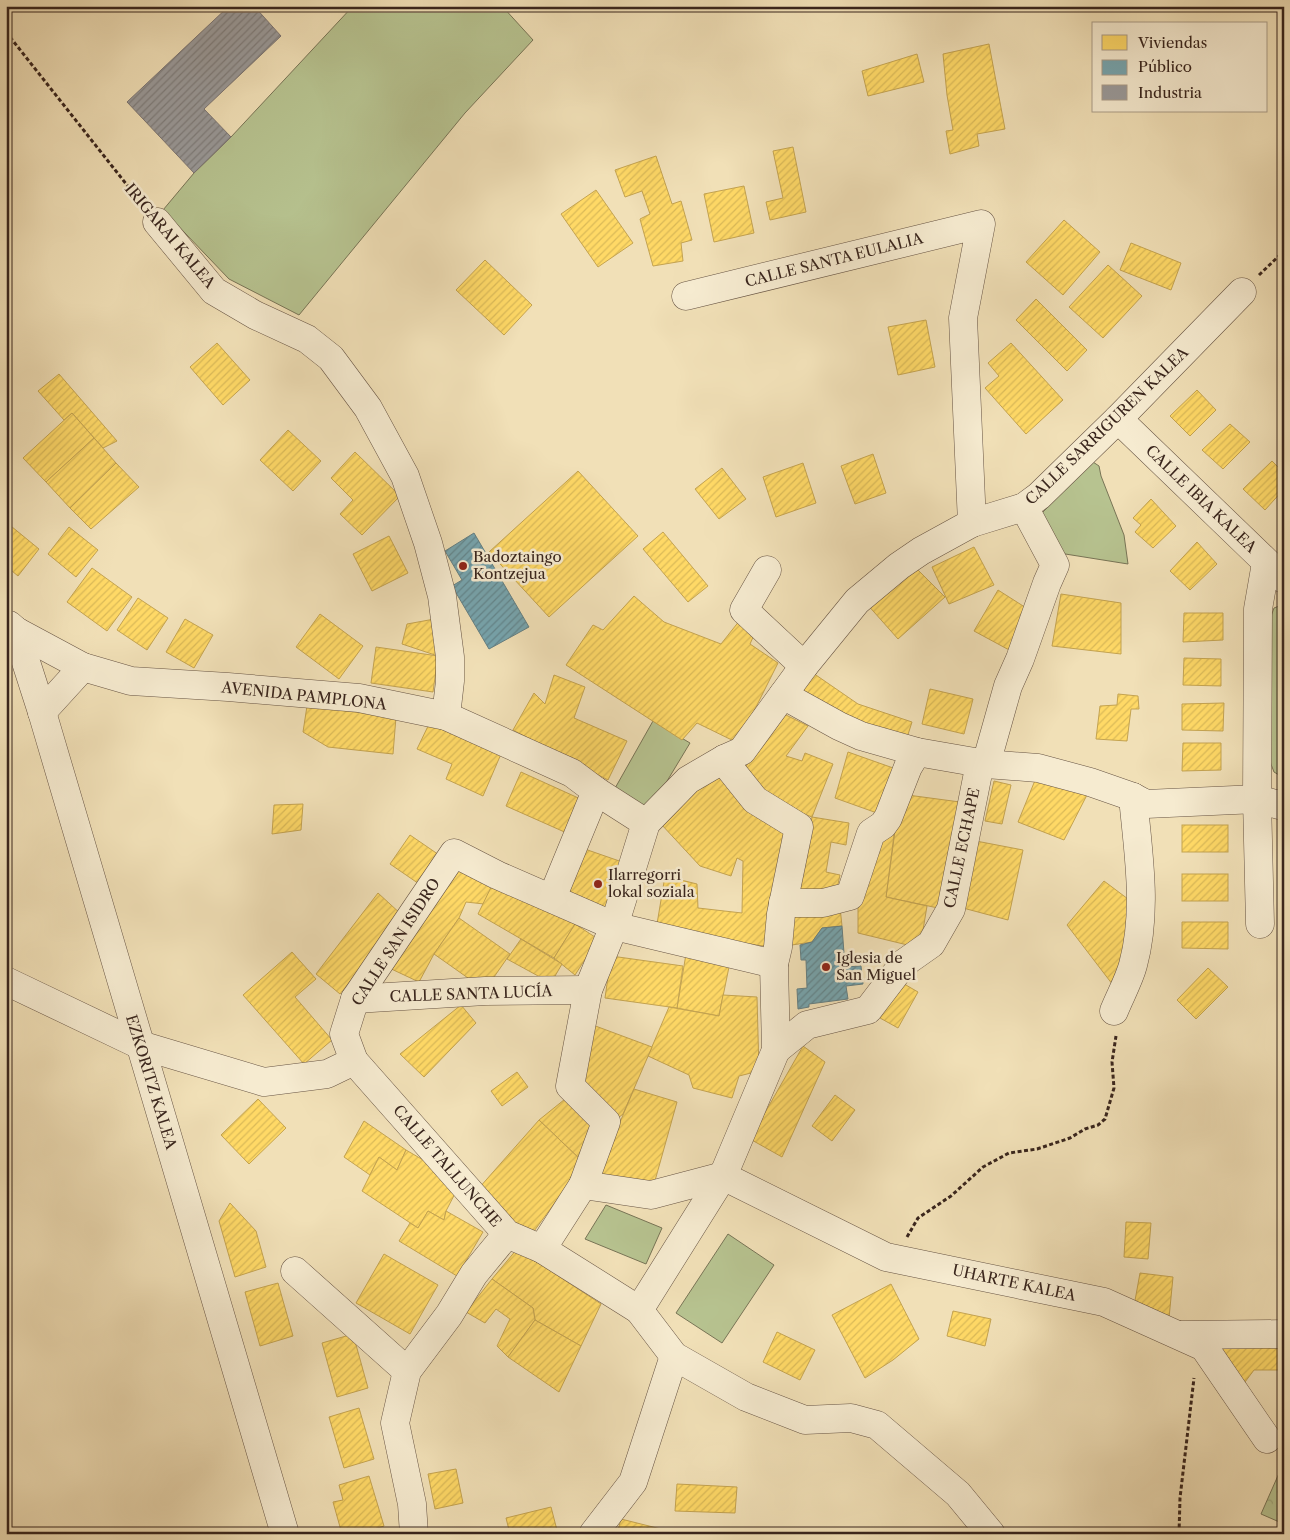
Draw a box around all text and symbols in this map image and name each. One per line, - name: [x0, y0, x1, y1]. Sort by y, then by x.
- legend: [1092, 22, 1268, 112]
- text: Viviendas: [1137, 33, 1207, 52]
- text: Público: [1138, 57, 1192, 76]
- text: Industria: [1138, 83, 1202, 102]
- street label: IRIGARAI KALEA: [121, 179, 220, 293]
- street label: CALLE SANTA EULALIA: [743, 228, 926, 291]
- street label: CALLE SARRIGUREN KALEA: [1021, 342, 1193, 509]
- street label: CALLE IBIA KALEA: [1142, 441, 1261, 557]
- place label: Badoztaingo Kontzejua: [473, 547, 562, 583]
- marker: Badoztaingo Kontzejua: [457, 560, 469, 572]
- street label: AVENIDA PAMPLONA: [219, 677, 388, 714]
- street label: CALLE ECHAPE: [939, 786, 984, 910]
- place label: Ilarregorri lokal soziala: [608, 865, 695, 901]
- street label: CALLE SAN ISIDRO: [347, 874, 444, 1009]
- marker: Ilarregorri lokal soziala: [592, 878, 604, 890]
- place label: Iglesia de San Miguel: [836, 948, 916, 984]
- marker: Iglesia de San Miguel: [820, 961, 832, 973]
- street label: CALLE SANTA LUCÍA: [389, 981, 554, 1006]
- street label: EZKORITZ KALEA: [122, 1012, 181, 1152]
- street label: CALLE TALLUNCHE: [389, 1101, 506, 1231]
- street label: UHARTE KALEA: [951, 1260, 1078, 1305]

